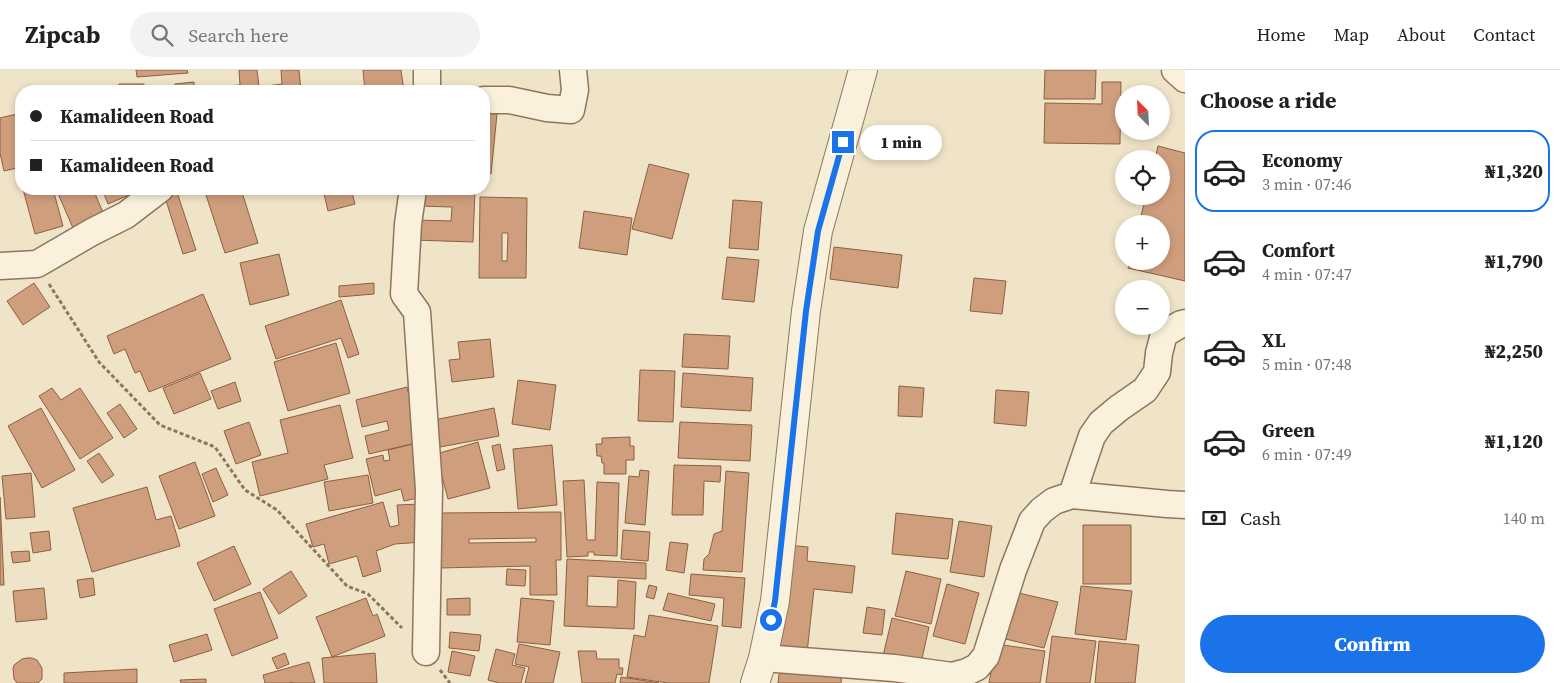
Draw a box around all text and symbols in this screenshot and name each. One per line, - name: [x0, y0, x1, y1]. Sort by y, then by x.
- search box: [130, 12, 480, 57]
- text: Zipcab: [25, 18, 100, 51]
- icon: search: [148, 21, 176, 49]
- text: Search here: [188, 22, 289, 48]
- text: Home: [1257, 22, 1306, 47]
- text: Map: [1334, 22, 1369, 47]
- text: About: [1397, 22, 1445, 47]
- text: Contact: [1473, 22, 1535, 47]
- north arrow: [1115, 85, 1170, 140]
- map controls: [1115, 85, 1170, 335]
- text: Choose a ride: [1200, 85, 1337, 115]
- text: Kamalideen Road: [60, 103, 214, 129]
- callout: 1 min: [860, 124, 943, 160]
- route end: [832, 131, 854, 153]
- text: 1 min: [880, 131, 922, 153]
- text: Economy: [1262, 147, 1343, 173]
- icon: car: [1202, 149, 1247, 194]
- button: locate: [1115, 150, 1170, 205]
- text: Kamalideen Road: [60, 152, 214, 178]
- text: ₦1,320: [1485, 158, 1543, 184]
- text: 3 min · 07:46: [1262, 173, 1352, 195]
- button: +: [1115, 215, 1170, 270]
- text: Comfort: [1262, 237, 1335, 263]
- icon: car: [1202, 239, 1247, 284]
- text: ₦1,790: [1485, 248, 1543, 274]
- text: 4 min · 07:47: [1262, 263, 1352, 285]
- button: −: [1115, 280, 1170, 335]
- text: XL: [1262, 327, 1285, 353]
- icon: car: [1202, 329, 1247, 374]
- text: ₦2,250: [1485, 338, 1543, 364]
- text: 5 min · 07:48: [1262, 353, 1352, 375]
- text: Green: [1262, 417, 1315, 443]
- icon: car: [1202, 419, 1247, 464]
- text: ₦1,120: [1485, 428, 1543, 454]
- text: 6 min · 07:49: [1262, 443, 1352, 465]
- icon: cash: [1200, 504, 1228, 532]
- text: Cash: [1240, 505, 1281, 531]
- text: 140 m: [1503, 507, 1545, 529]
- route start: [760, 609, 782, 631]
- button: Confirm: [1200, 615, 1545, 673]

